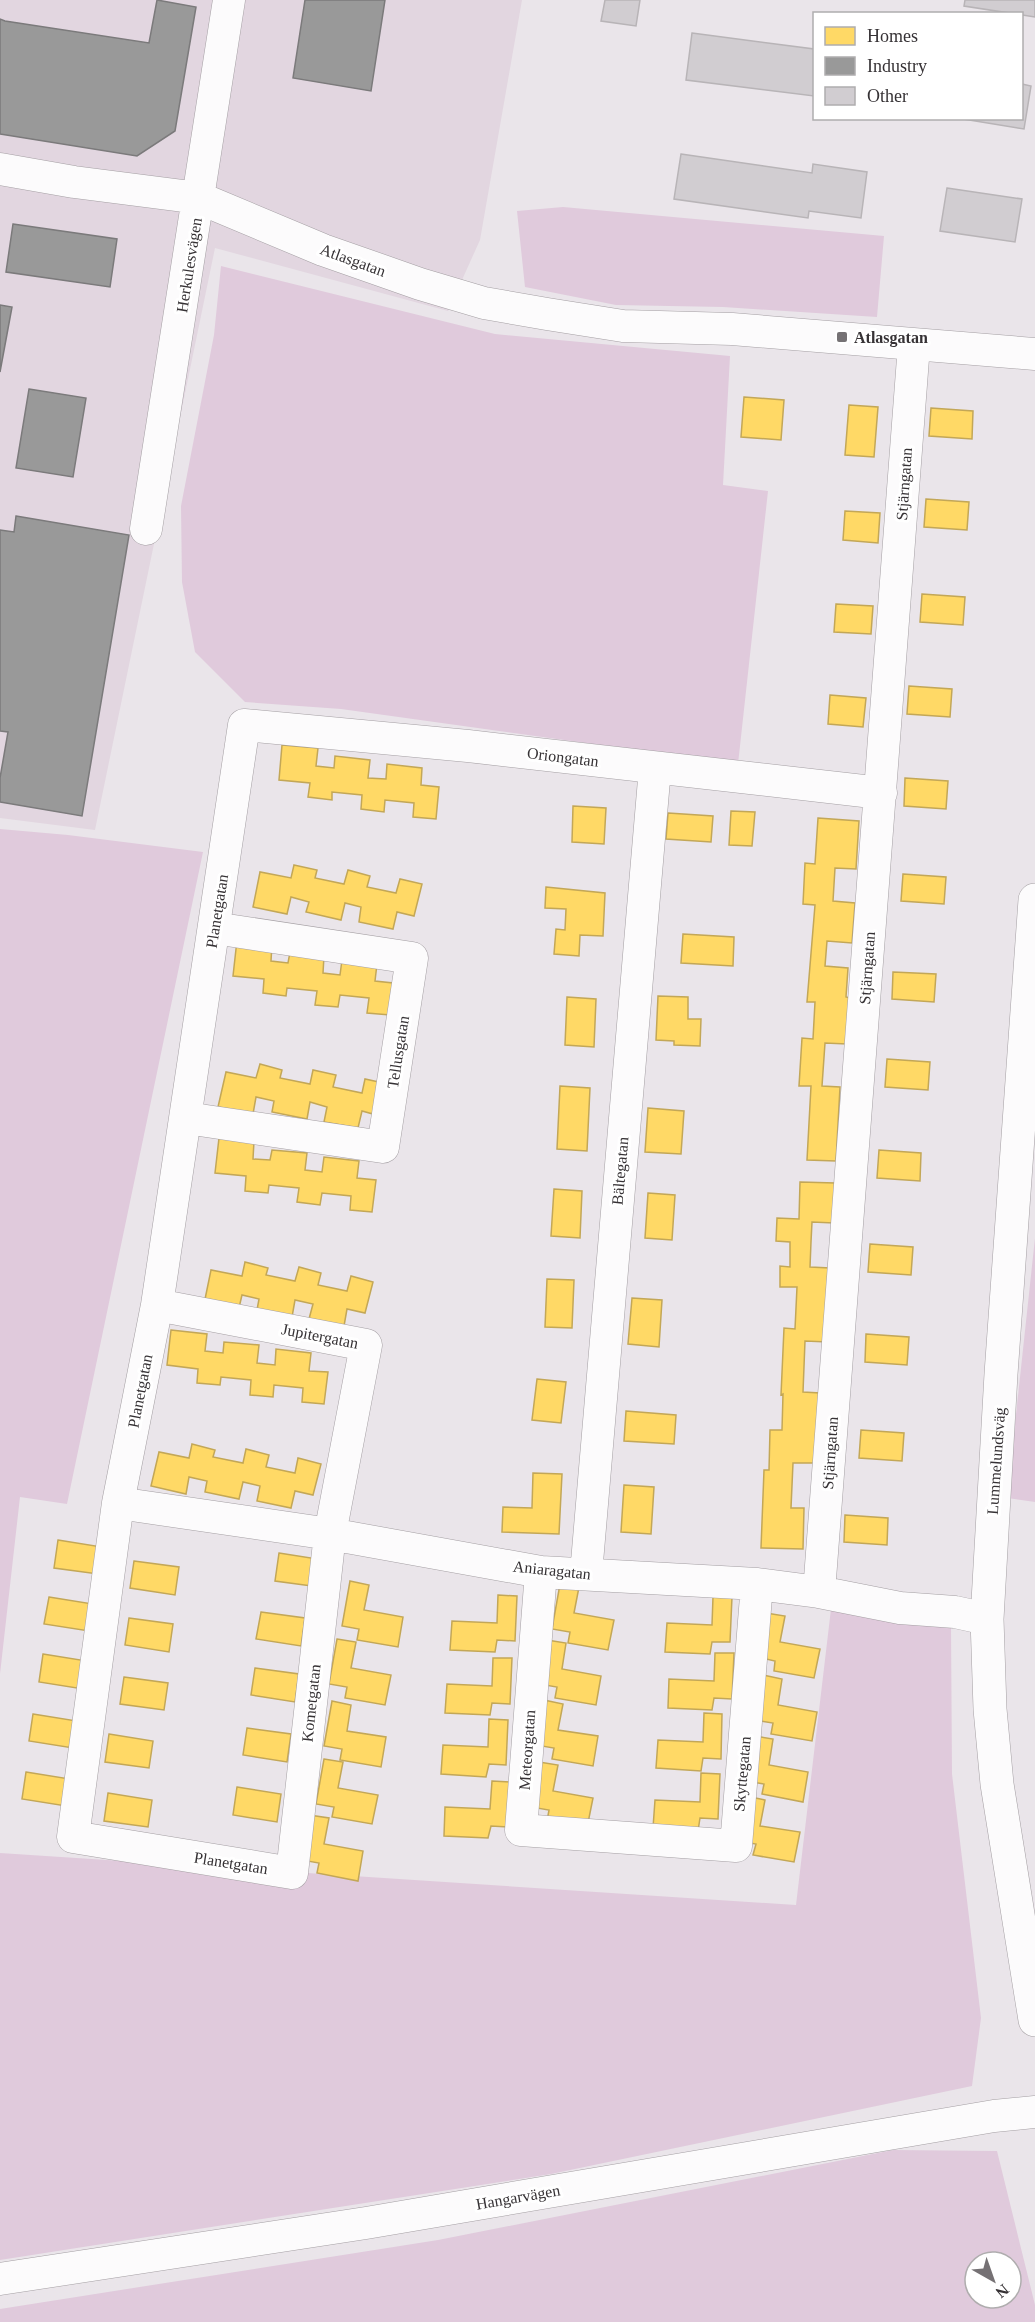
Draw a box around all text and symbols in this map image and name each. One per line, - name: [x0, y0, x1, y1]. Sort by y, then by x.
- legend: [813, 12, 1023, 120]
- text: Homes: [867, 26, 918, 46]
- text: Industry: [867, 56, 927, 76]
- text: Other: [867, 86, 908, 106]
- street label: Herkulesvägen: [173, 216, 206, 314]
- street label: Atlasgatan: [318, 240, 388, 281]
- place label: Atlasgatan: [854, 329, 928, 347]
- marker: Atlasgatan: [835, 330, 849, 344]
- street label: Stjärngatan: [893, 447, 916, 521]
- street label: Oriongatan: [526, 744, 600, 771]
- street label: Planetgatan: [203, 873, 232, 949]
- street label: Stjärngatan: [856, 931, 879, 1005]
- street label: Tellusgatan: [384, 1014, 413, 1090]
- street label: Bältegatan: [609, 1136, 632, 1206]
- street label: Jupitergatan: [280, 1320, 360, 1353]
- street label: Planetgatan: [125, 1353, 156, 1429]
- street label: Lummelundsväg: [984, 1407, 1009, 1515]
- street label: Stjärngatan: [819, 1416, 842, 1490]
- street label: Aniaragatan: [512, 1557, 592, 1584]
- street label: Kometgatan: [298, 1663, 325, 1743]
- street label: Meteorgatan: [516, 1709, 539, 1791]
- street label: Skyttegatan: [730, 1736, 755, 1812]
- street label: Planetgatan: [193, 1849, 269, 1878]
- street label: Hangarvägen: [475, 2181, 562, 2214]
- north arrow: [963, 2250, 1023, 2310]
- text: N: [992, 2281, 1012, 2302]

